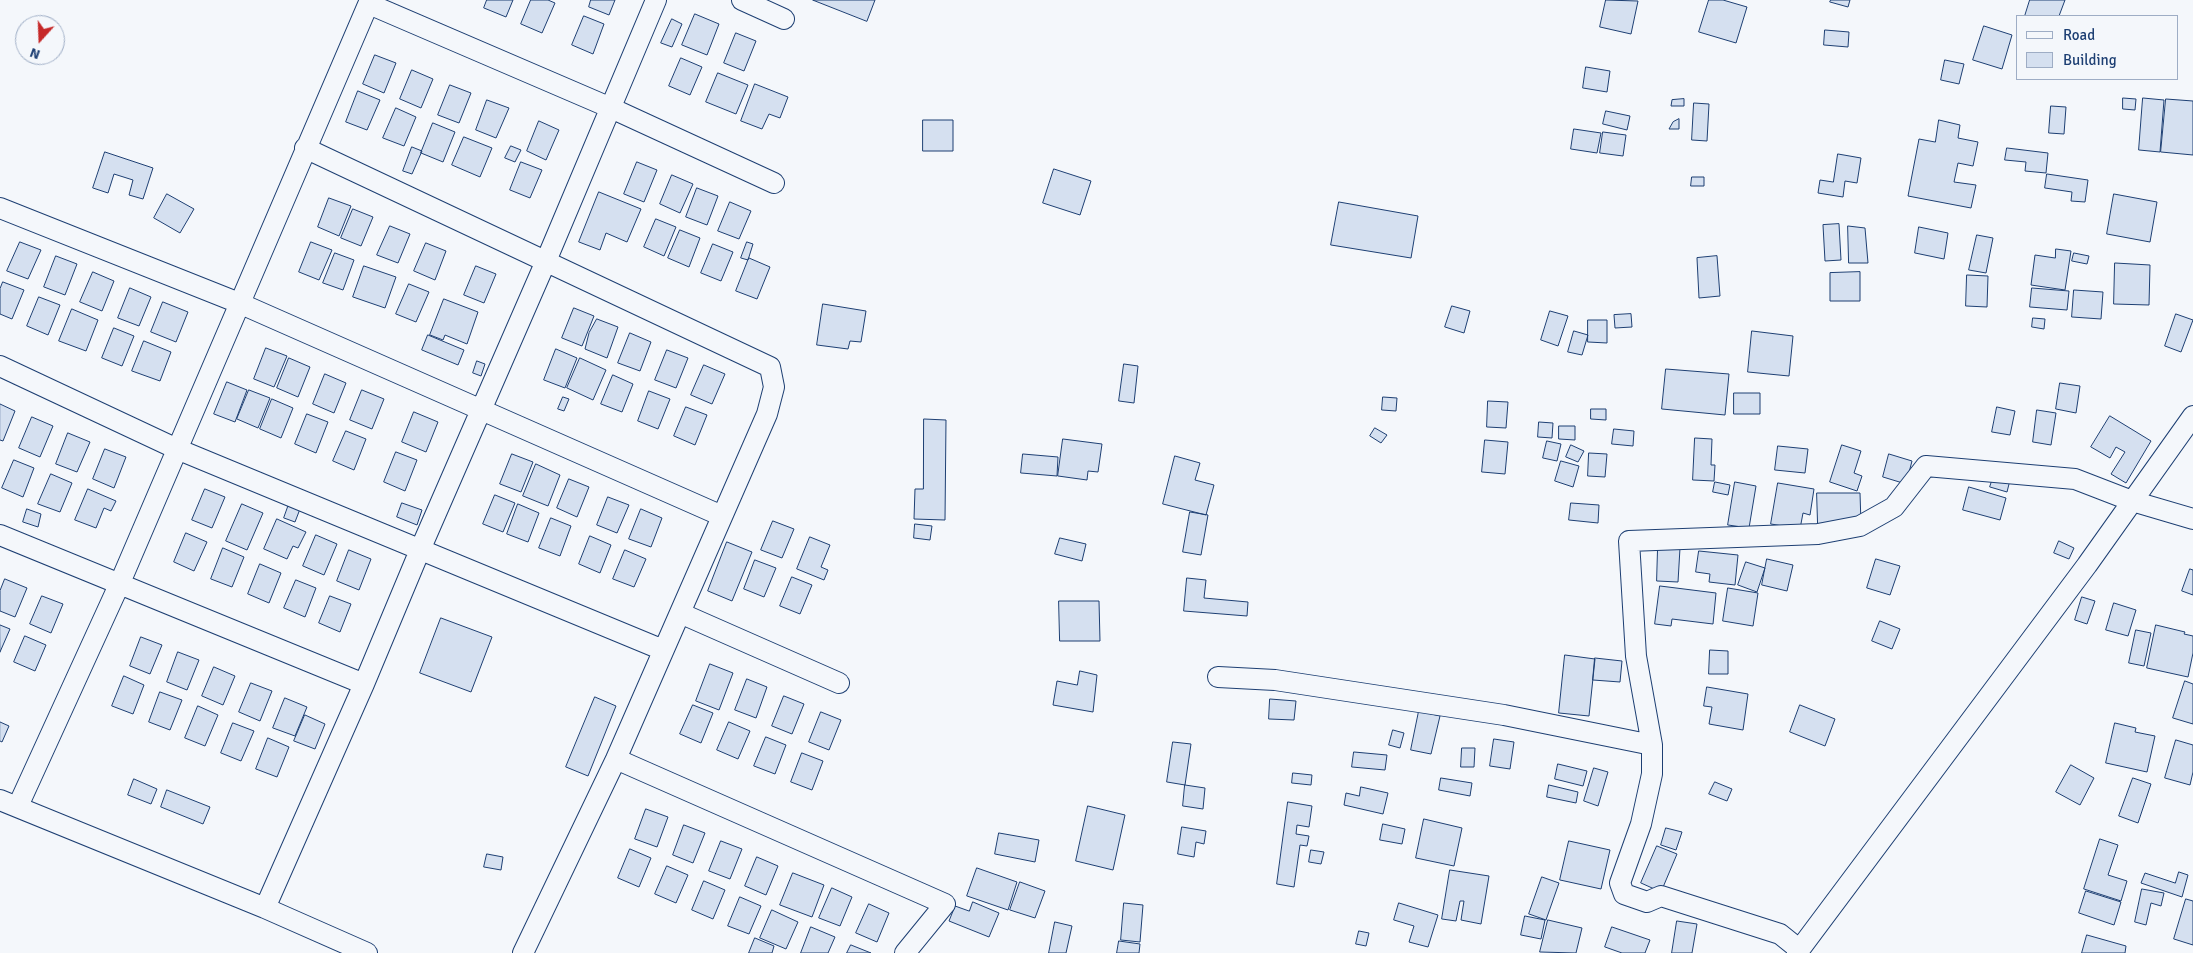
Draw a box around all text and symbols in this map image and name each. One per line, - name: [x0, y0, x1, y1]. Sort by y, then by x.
- north arrow: [15, 15, 65, 65]
- legend: [2016, 15, 2178, 80]
- text: Road: [2063, 26, 2095, 44]
- text: N: [28, 44, 43, 63]
- text: Building: [2063, 51, 2117, 69]

